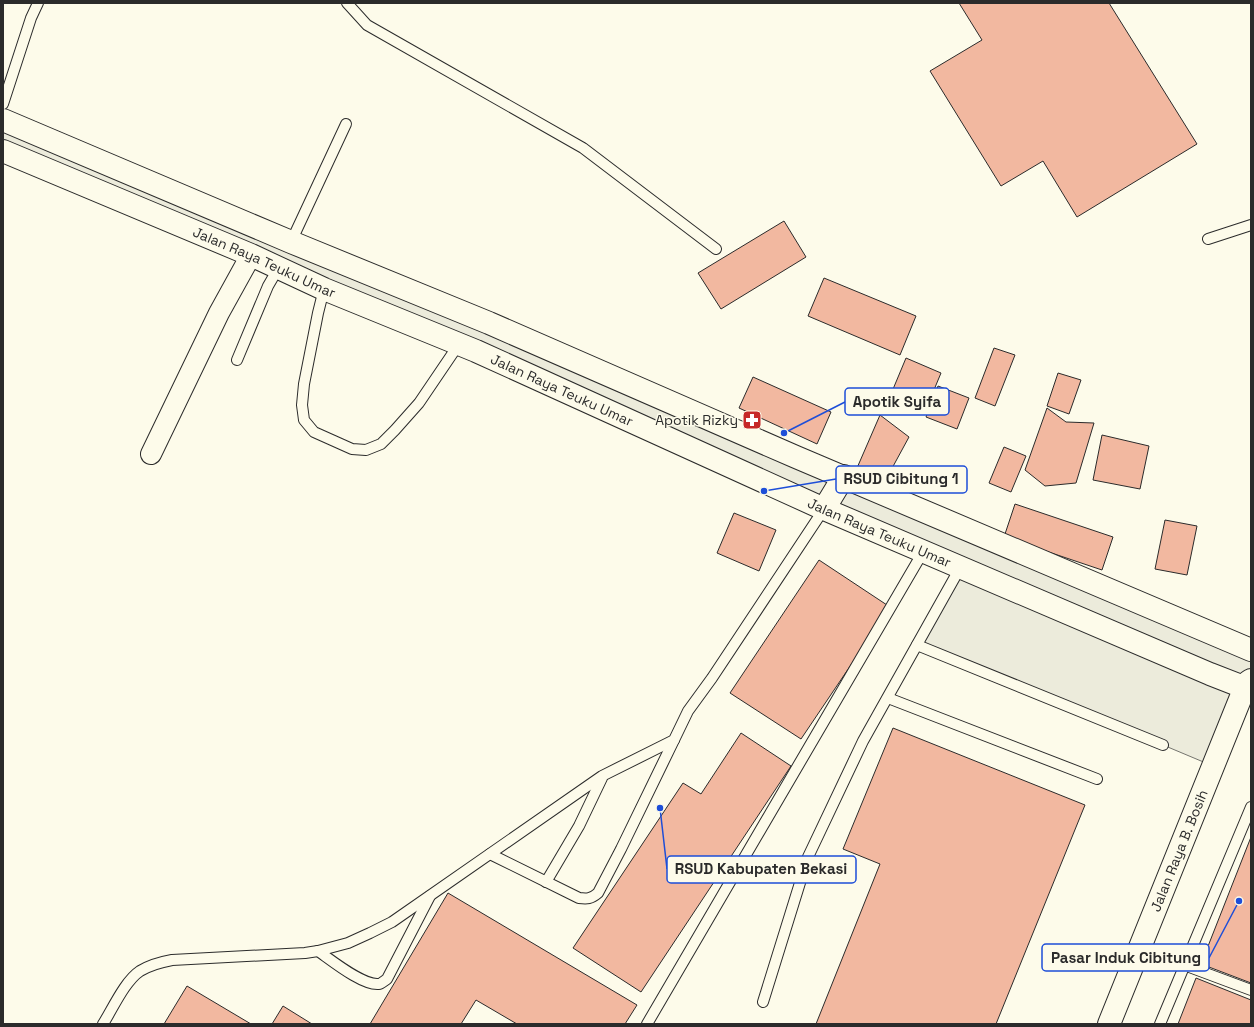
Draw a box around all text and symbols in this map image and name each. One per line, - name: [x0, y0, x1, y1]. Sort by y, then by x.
- street label: Jalan Raya Teuku Umar: [190, 223, 338, 302]
- street label: Jalan Raya Teuku Umar: [488, 350, 636, 430]
- callout: Apotik Syifa: [845, 388, 949, 415]
- text: Apotik Syifa: [853, 392, 942, 411]
- pharmacy icon: Apotik Rizky: [741, 409, 763, 431]
- place label: Apotik Rizky: [655, 411, 738, 429]
- callout: RSUD Cibitung 1: [836, 466, 967, 493]
- text: RSUD Cibitung 1: [843, 469, 959, 488]
- street label: Jalan Raya Teuku Umar: [805, 494, 954, 571]
- street label: Jalan Raya B. Bosih: [1146, 787, 1212, 914]
- callout: RSUD Kabupaten Bekasi: [667, 856, 856, 883]
- text: RSUD Kabupaten Bekasi: [675, 859, 847, 878]
- callout: Pasar Induk Cibitung: [1042, 944, 1209, 971]
- text: Pasar Induk Cibitung: [1051, 948, 1201, 967]

